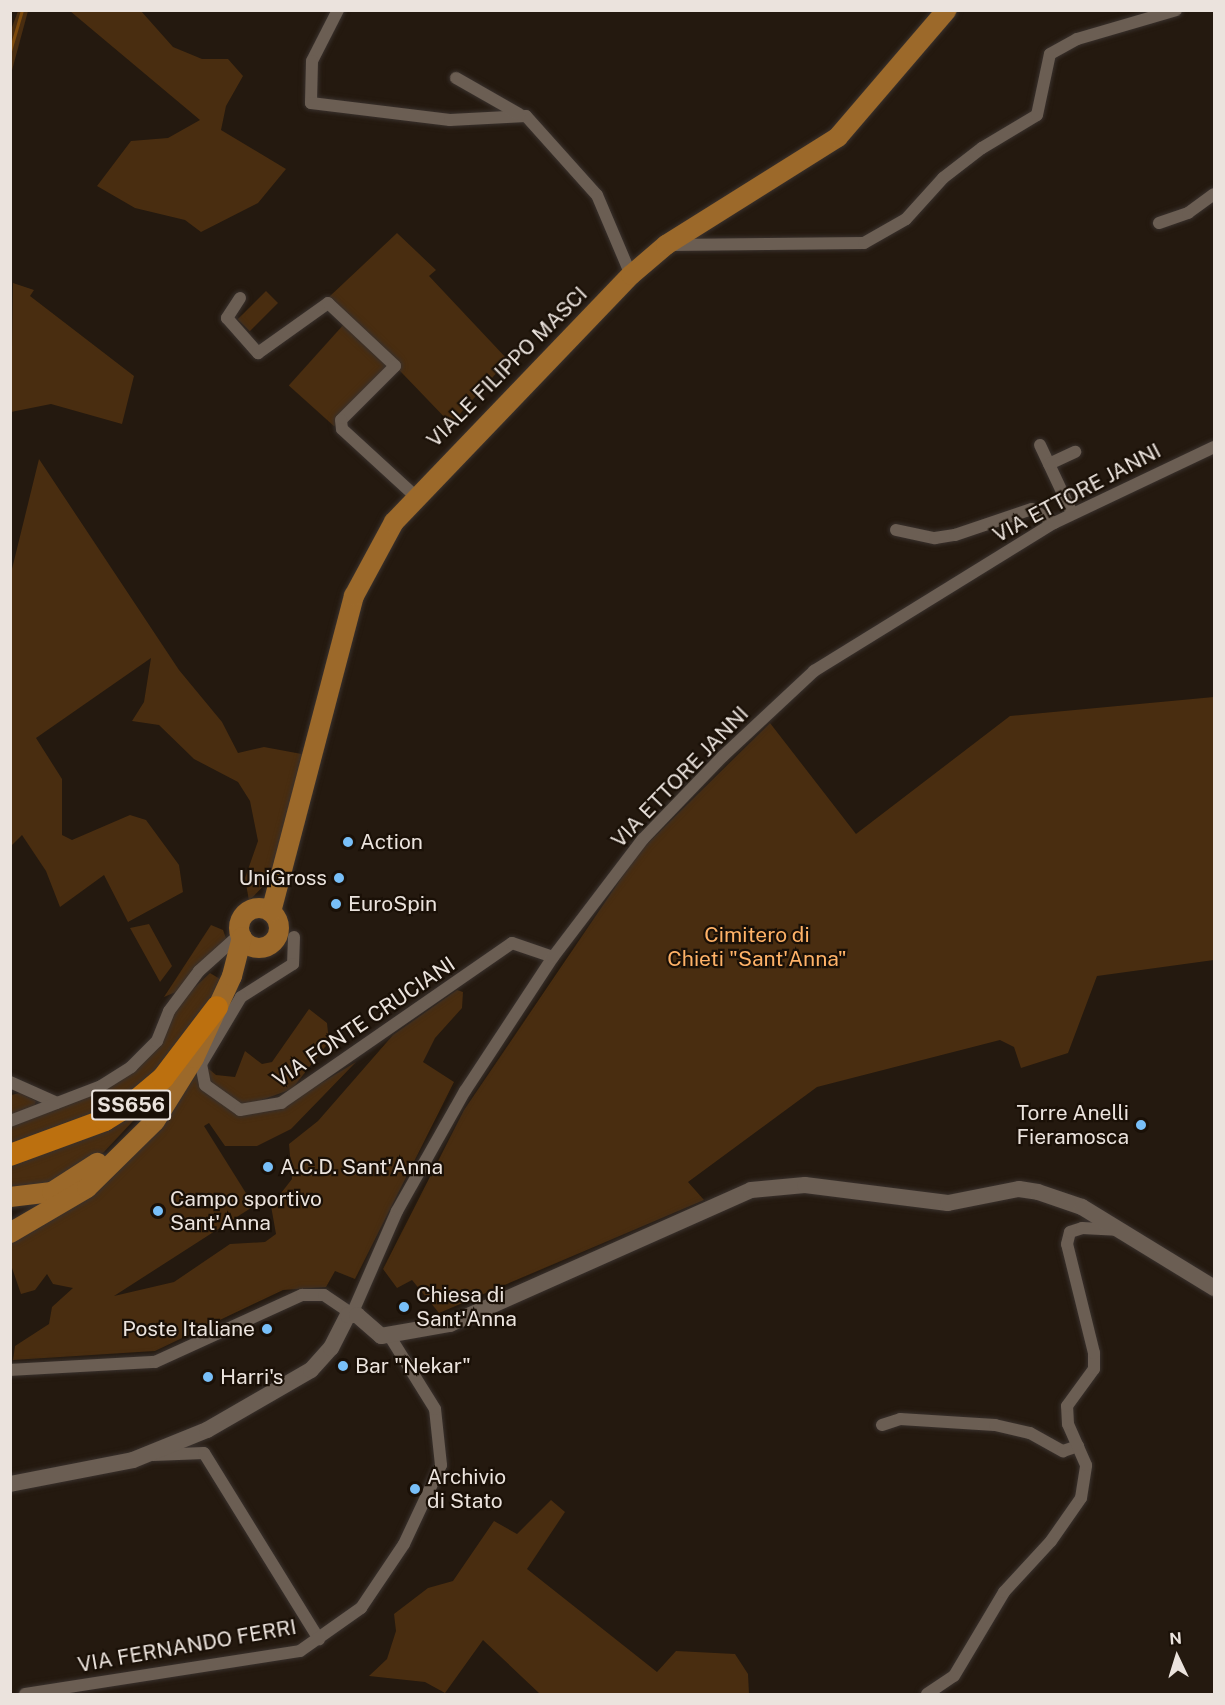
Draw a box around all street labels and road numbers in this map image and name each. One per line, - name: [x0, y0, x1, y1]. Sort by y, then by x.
- street label: VIALE FILIPPO MASCI: [422, 282, 592, 452]
- street label: VIA ETTORE JANNI: [989, 438, 1165, 548]
- street label: VIA ETTORE JANNI: [606, 701, 754, 853]
- street label: VIA FONTE CRUCIANI: [268, 952, 460, 1092]
- road number: SS656: [90, 1088, 172, 1122]
- street label: VIA FERNANDO FERRI: [76, 1614, 298, 1678]

